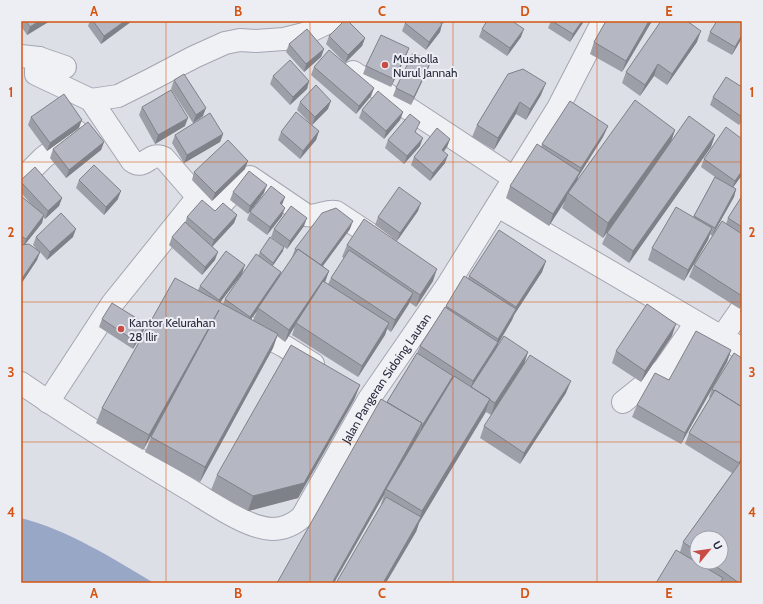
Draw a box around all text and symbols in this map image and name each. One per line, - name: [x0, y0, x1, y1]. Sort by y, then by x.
- text: A: [90, 3, 99, 19]
- text: B: [234, 3, 242, 19]
- text: C: [378, 3, 386, 19]
- text: D: [520, 3, 530, 19]
- text: E: [665, 3, 673, 19]
- place label: Musholla Nurul Jannah: [393, 51, 458, 80]
- marker: Musholla Nurul Jannah: [380, 60, 390, 70]
- text: 1: [9, 84, 13, 100]
- text: 1: [750, 84, 754, 100]
- text: 2: [8, 224, 15, 240]
- text: 2: [749, 224, 756, 240]
- street label: Jalan Pangeran Sidoing Lautan: [338, 310, 434, 447]
- place label: Kantor Kelurahan 28 Ilir: [129, 315, 216, 344]
- marker: Kantor Kelurahan 28 Ilir: [116, 324, 126, 334]
- text: 3: [7, 364, 15, 380]
- text: 3: [748, 364, 756, 380]
- text: 4: [7, 504, 15, 520]
- text: 4: [748, 504, 756, 520]
- north arrow: [689, 530, 729, 570]
- text: U: [710, 538, 726, 552]
- text: A: [90, 585, 99, 601]
- text: B: [234, 585, 242, 601]
- text: C: [378, 585, 386, 601]
- text: D: [520, 585, 530, 601]
- text: E: [665, 585, 673, 601]

